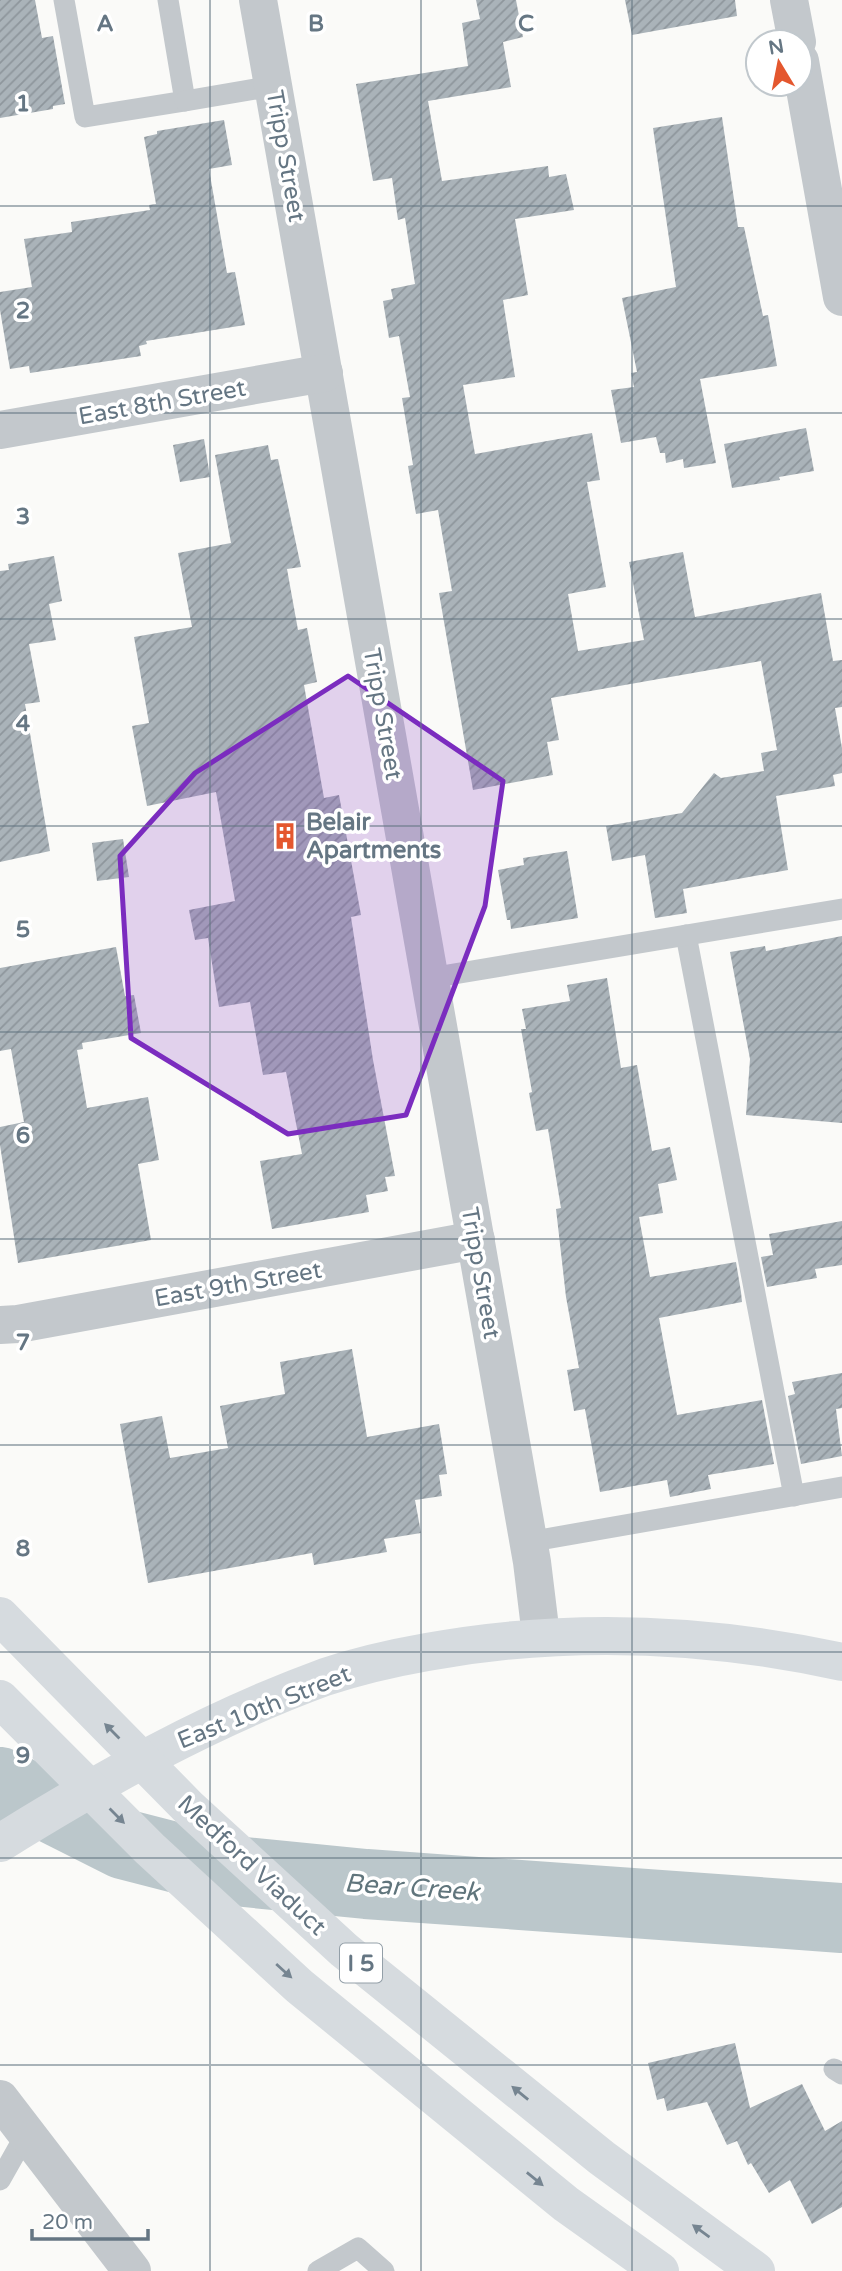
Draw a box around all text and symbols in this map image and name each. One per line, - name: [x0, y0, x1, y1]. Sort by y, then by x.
- text: A: [96, 10, 114, 38]
- text: B: [308, 10, 324, 38]
- text: C: [518, 10, 534, 38]
- north arrow: [744, 28, 814, 98]
- text: N: [767, 35, 786, 59]
- street label: Tripp Street: [260, 88, 311, 224]
- text: 1: [16, 90, 30, 118]
- text: 2: [16, 297, 30, 325]
- street label: East 8th Street: [76, 374, 248, 431]
- text: 3: [16, 503, 30, 531]
- street label: Tripp Street: [357, 646, 408, 782]
- text: 4: [16, 710, 31, 738]
- place label: Belair Apartments: [306, 808, 441, 865]
- building icon: Belair Apartments: [270, 821, 300, 851]
- text: 5: [16, 916, 30, 944]
- text: 6: [16, 1122, 30, 1150]
- street label: Tripp Street: [455, 1205, 506, 1341]
- street label: East 9th Street: [152, 1256, 324, 1313]
- text: 7: [16, 1329, 30, 1357]
- text: 8: [16, 1535, 30, 1563]
- street label: East 10th Street: [173, 1660, 355, 1755]
- one-way arrow: [104, 1722, 121, 1739]
- text: 9: [16, 1742, 30, 1770]
- street label: Medford Viaduct: [171, 1789, 332, 1942]
- one-way arrow: [109, 1808, 126, 1825]
- water label: Bear Creek: [344, 1867, 482, 1908]
- road number: I 5: [340, 1944, 382, 1982]
- one-way arrow: [275, 1963, 292, 1979]
- one-way arrow: [512, 2085, 530, 2100]
- one-way arrow: [525, 2171, 543, 2186]
- scale bar: [32, 2198, 147, 2242]
- text: 20 m: [42, 2210, 93, 2235]
- one-way arrow: [692, 2224, 710, 2238]

